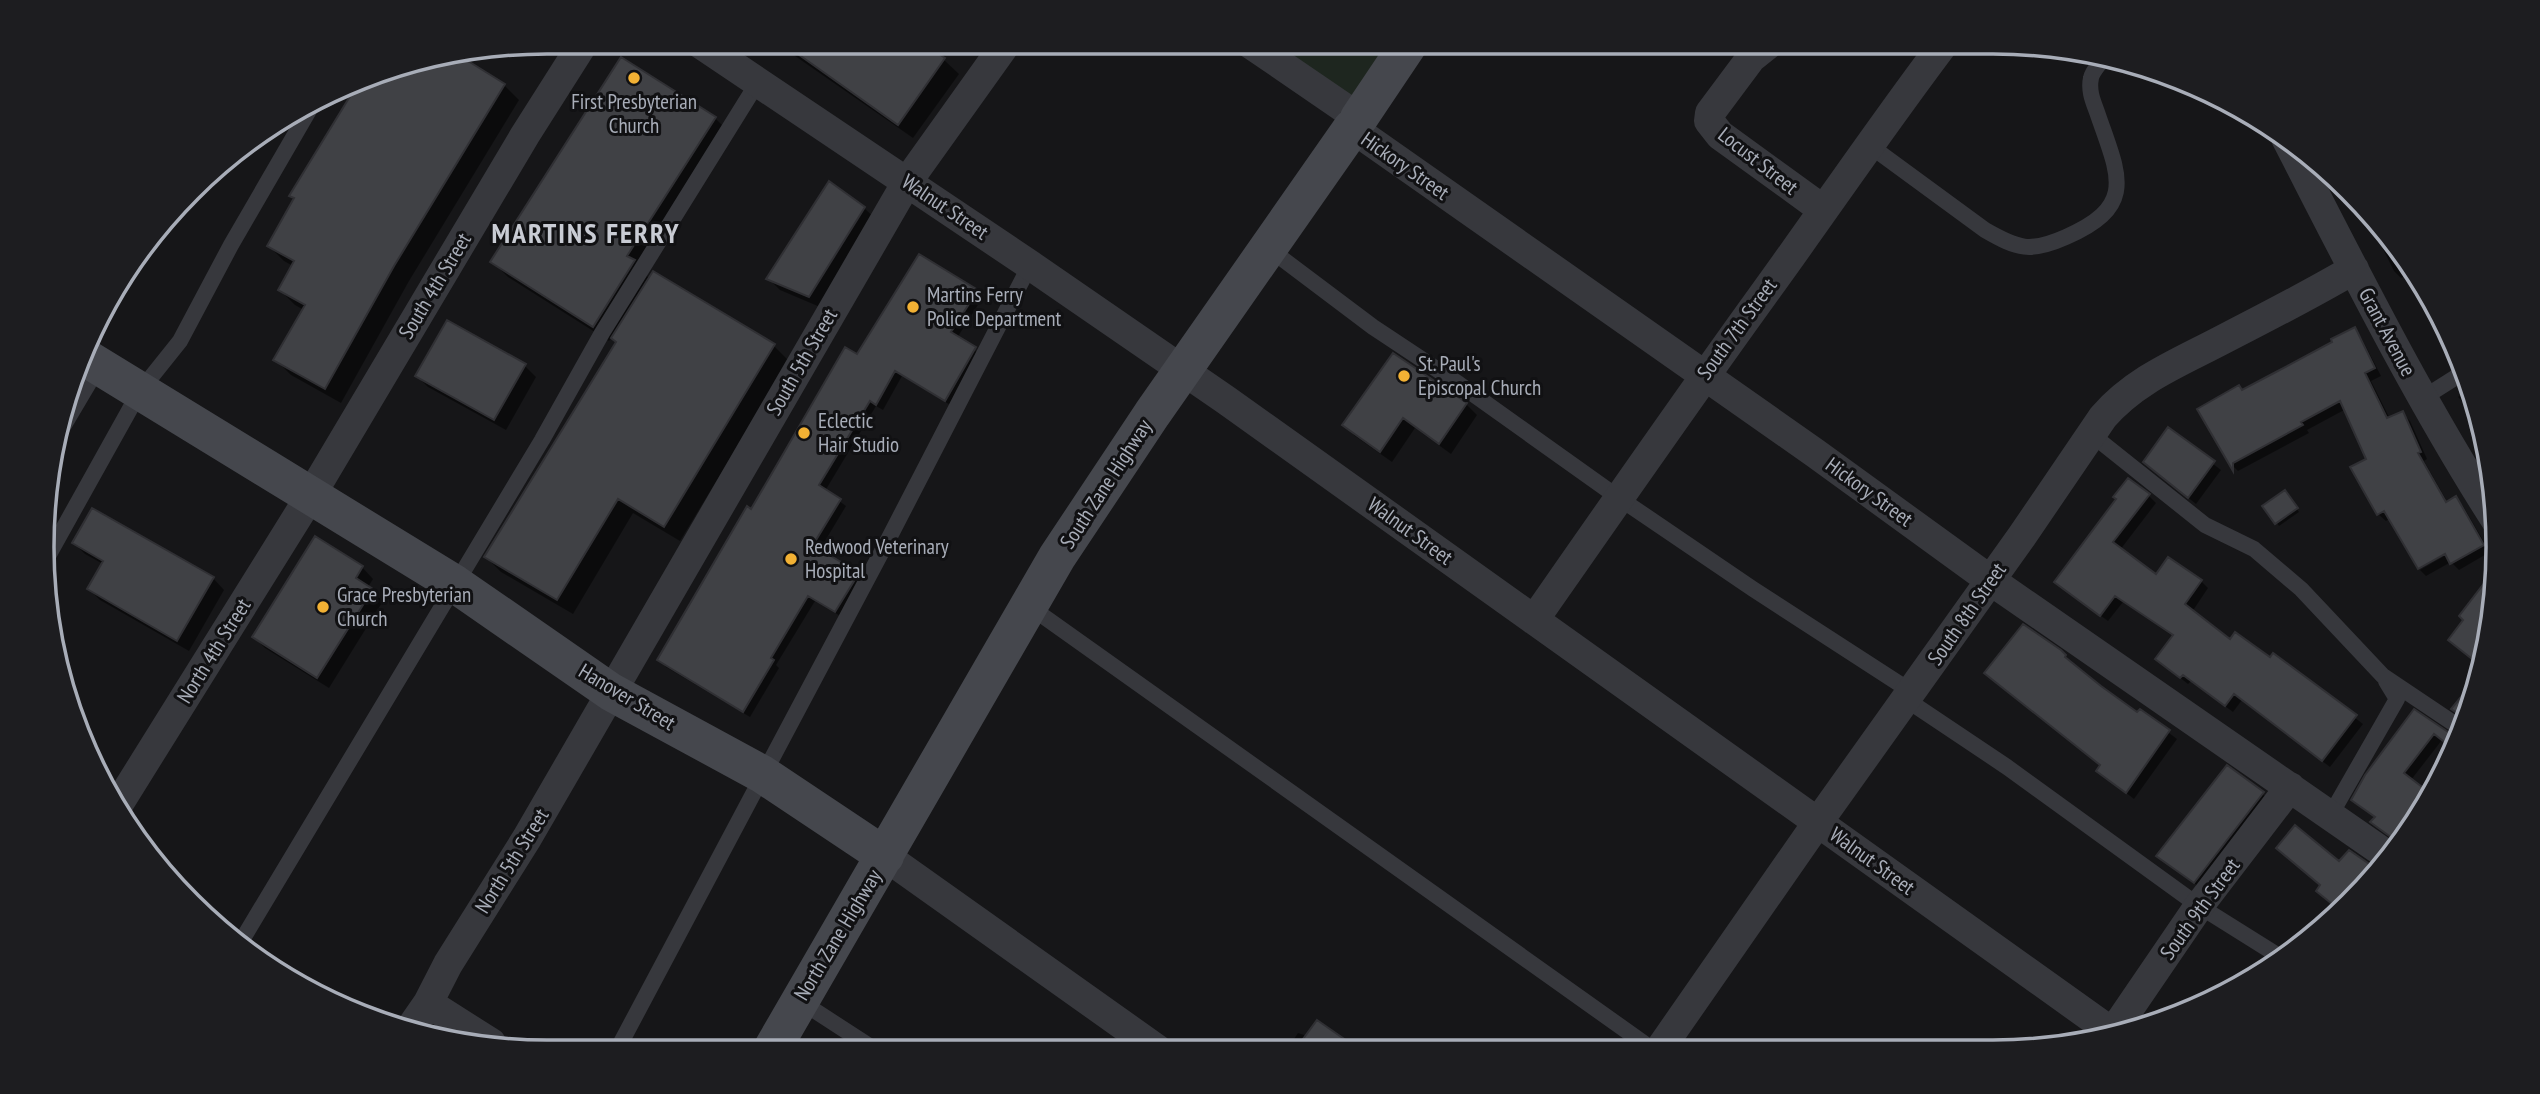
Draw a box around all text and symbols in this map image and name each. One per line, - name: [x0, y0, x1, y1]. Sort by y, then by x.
- marker: First Presbyterian Church: [626, 70, 642, 86]
- place label: First Presbyterian Church: [571, 88, 697, 139]
- street label: Locust Street: [1713, 121, 1804, 200]
- street label: Hickory Street: [1356, 125, 1455, 206]
- street label: Walnut Street: [897, 168, 994, 246]
- district label: MARTINS FERRY: [491, 214, 681, 251]
- street label: South 4th Street: [392, 228, 477, 344]
- street label: South 7th Street: [1691, 273, 1783, 385]
- place label: Martins Ferry Police Department: [927, 281, 1061, 332]
- street label: Grant Avenue: [2353, 283, 2422, 381]
- marker: Martins Ferry Police Department: [905, 299, 921, 315]
- street label: South 5th Street: [760, 303, 843, 420]
- place label: St. Paul's Episcopal Church: [1418, 350, 1541, 401]
- marker: St. Paul's Episcopal Church: [1396, 368, 1412, 384]
- place label: Eclectic Hair Studio: [818, 407, 899, 458]
- street label: South Zane Highway: [1054, 414, 1157, 553]
- marker: Eclectic Hair Studio: [796, 425, 812, 441]
- street label: Hickory Street: [1820, 451, 1918, 532]
- street label: Walnut Street: [1362, 491, 1458, 571]
- place label: Redwood Veterinary Hospital: [805, 533, 949, 584]
- marker: Redwood Veterinary Hospital: [783, 551, 799, 567]
- street label: South 8th Street: [1921, 557, 2012, 670]
- place label: Grace Presbyterian Church: [337, 581, 471, 632]
- street label: North 4th Street: [171, 593, 257, 708]
- marker: Grace Presbyterian Church: [315, 599, 331, 615]
- street label: Hanover Street: [574, 657, 681, 736]
- street label: North 5th Street: [469, 803, 555, 918]
- street label: Walnut Street: [1824, 821, 1920, 901]
- street label: South 9th Street: [2154, 852, 2246, 965]
- street label: North Zane Highway: [788, 864, 887, 1005]

